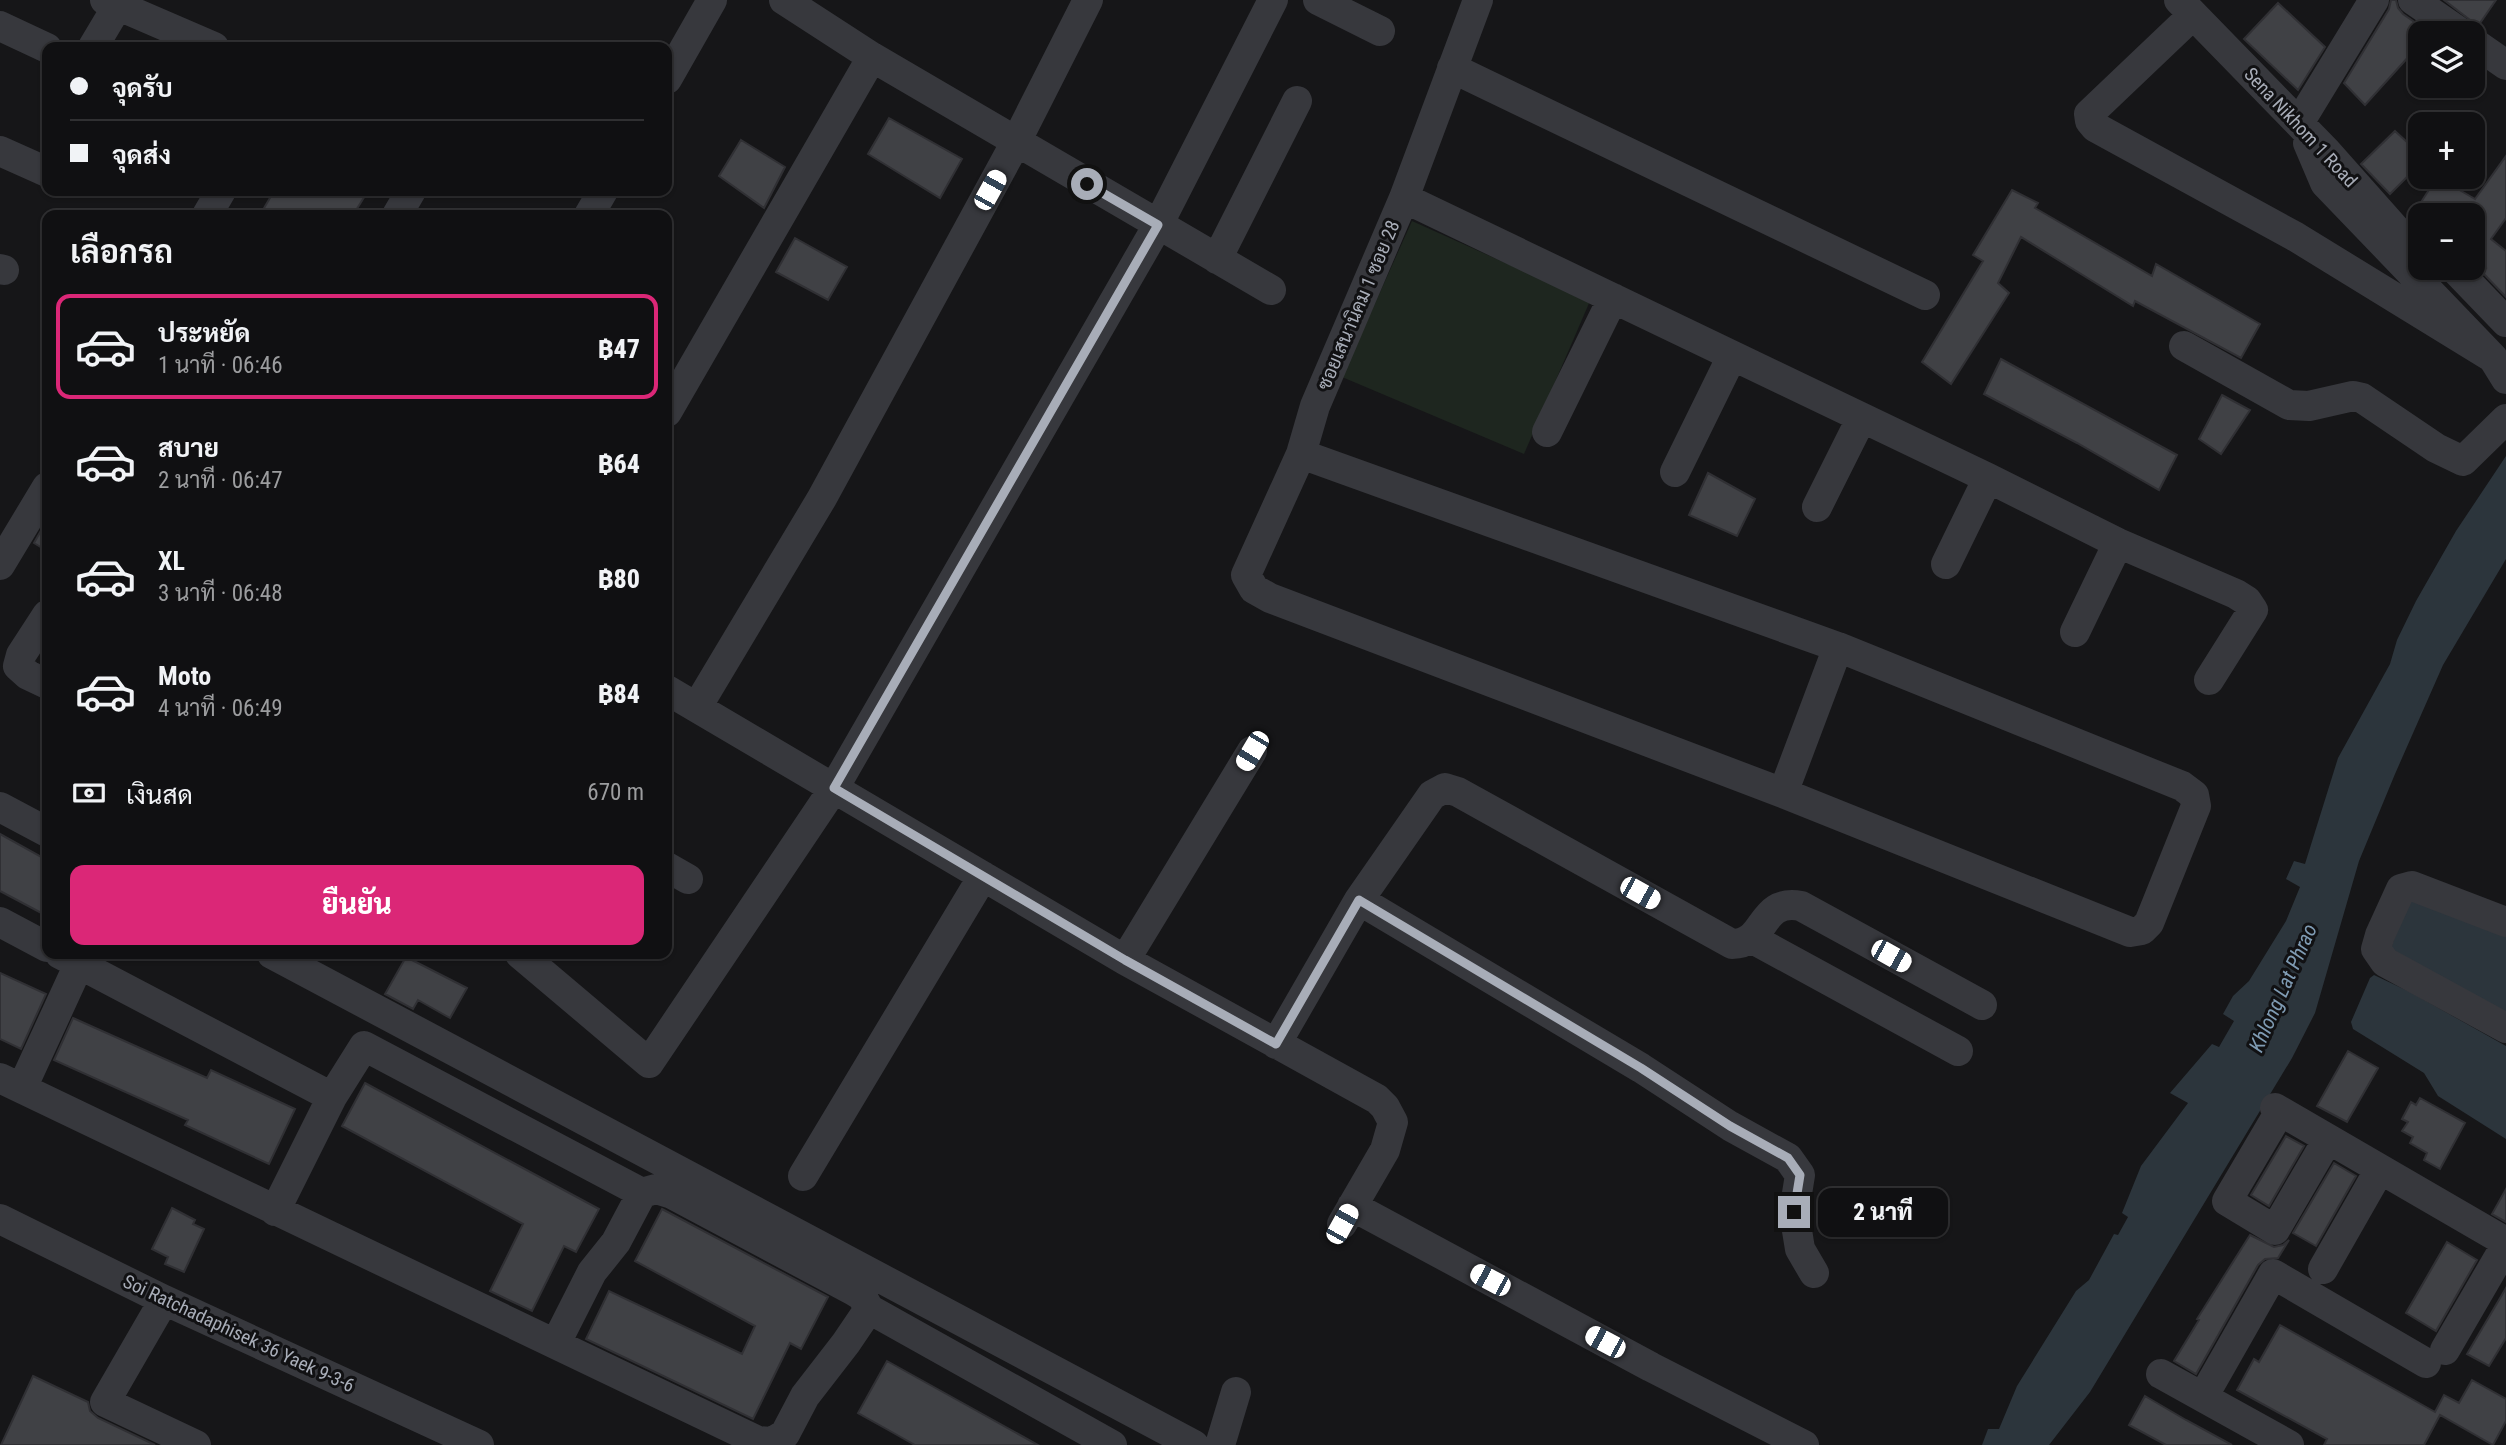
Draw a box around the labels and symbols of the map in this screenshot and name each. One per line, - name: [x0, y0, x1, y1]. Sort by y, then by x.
- street label: Sena Nikhom 1 Road: [2239, 63, 2362, 192]
- car: [971, 167, 1010, 213]
- route start: [1071, 168, 1103, 200]
- street label: ซอยเสนานิคม 1 ซอย 28: [1312, 217, 1405, 394]
- car: [1233, 728, 1272, 774]
- car: [1617, 874, 1664, 912]
- water label: Khlong Lat Phrao: [2244, 920, 2322, 1056]
- car: [1868, 937, 1915, 975]
- callout: 2 นาที: [1818, 1188, 1948, 1236]
- route end: [1778, 1196, 1810, 1228]
- car: [1323, 1201, 1362, 1247]
- car: [1467, 1261, 1514, 1299]
- street label: Soi Ratchadaphisek 36 Yaek 9-3-6: [119, 1270, 358, 1397]
- car: [1582, 1323, 1629, 1361]

